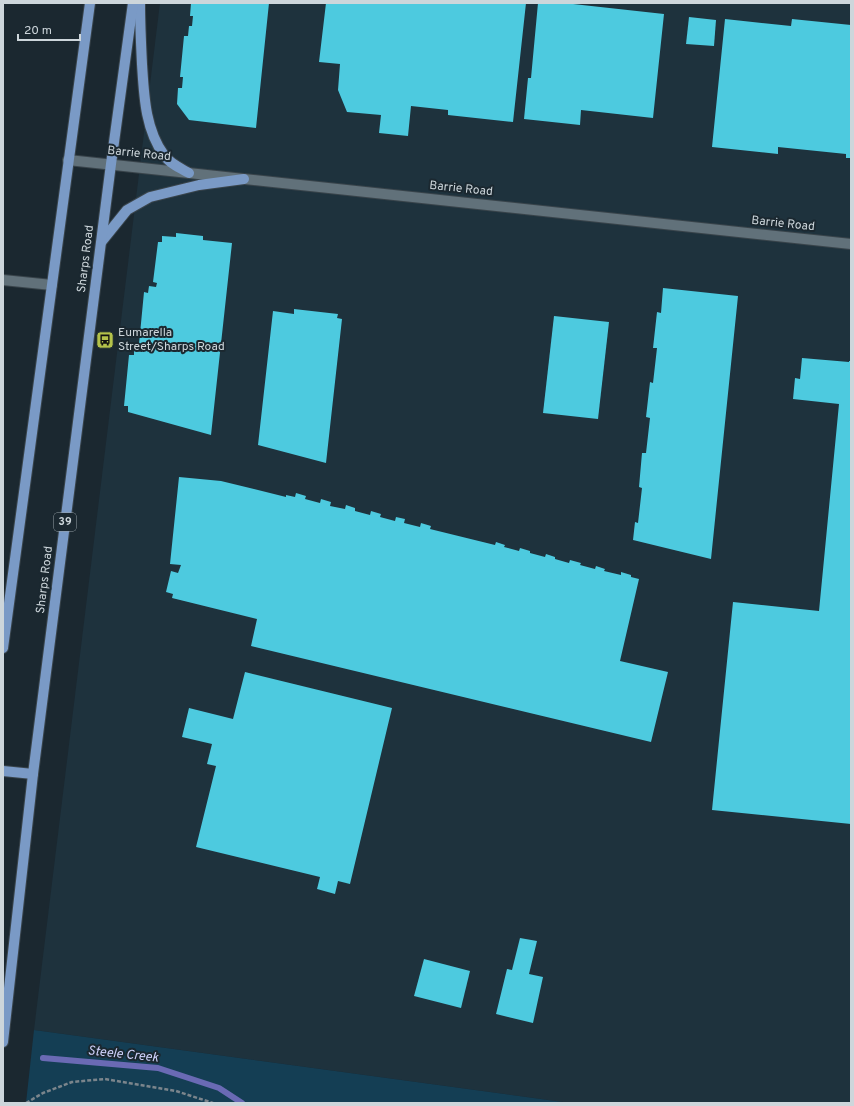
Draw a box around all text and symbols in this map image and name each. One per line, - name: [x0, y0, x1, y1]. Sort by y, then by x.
- scale bar: [18, 16, 80, 42]
- text: 20 m: [24, 23, 52, 39]
- street label: Barrie Road: [106, 143, 172, 165]
- street label: Barrie Road: [428, 178, 494, 200]
- street label: Barrie Road: [750, 213, 816, 235]
- street label: Sharps Road: [74, 224, 98, 294]
- place label: Eumarella Street/Sharps Road: [118, 325, 225, 355]
- bus stop icon: Eumarella Street/Sharps Road: [95, 330, 115, 350]
- road number: 39: [54, 513, 76, 531]
- street label: Sharps Road: [33, 545, 57, 615]
- water label: Steele Creek: [87, 1043, 160, 1067]

